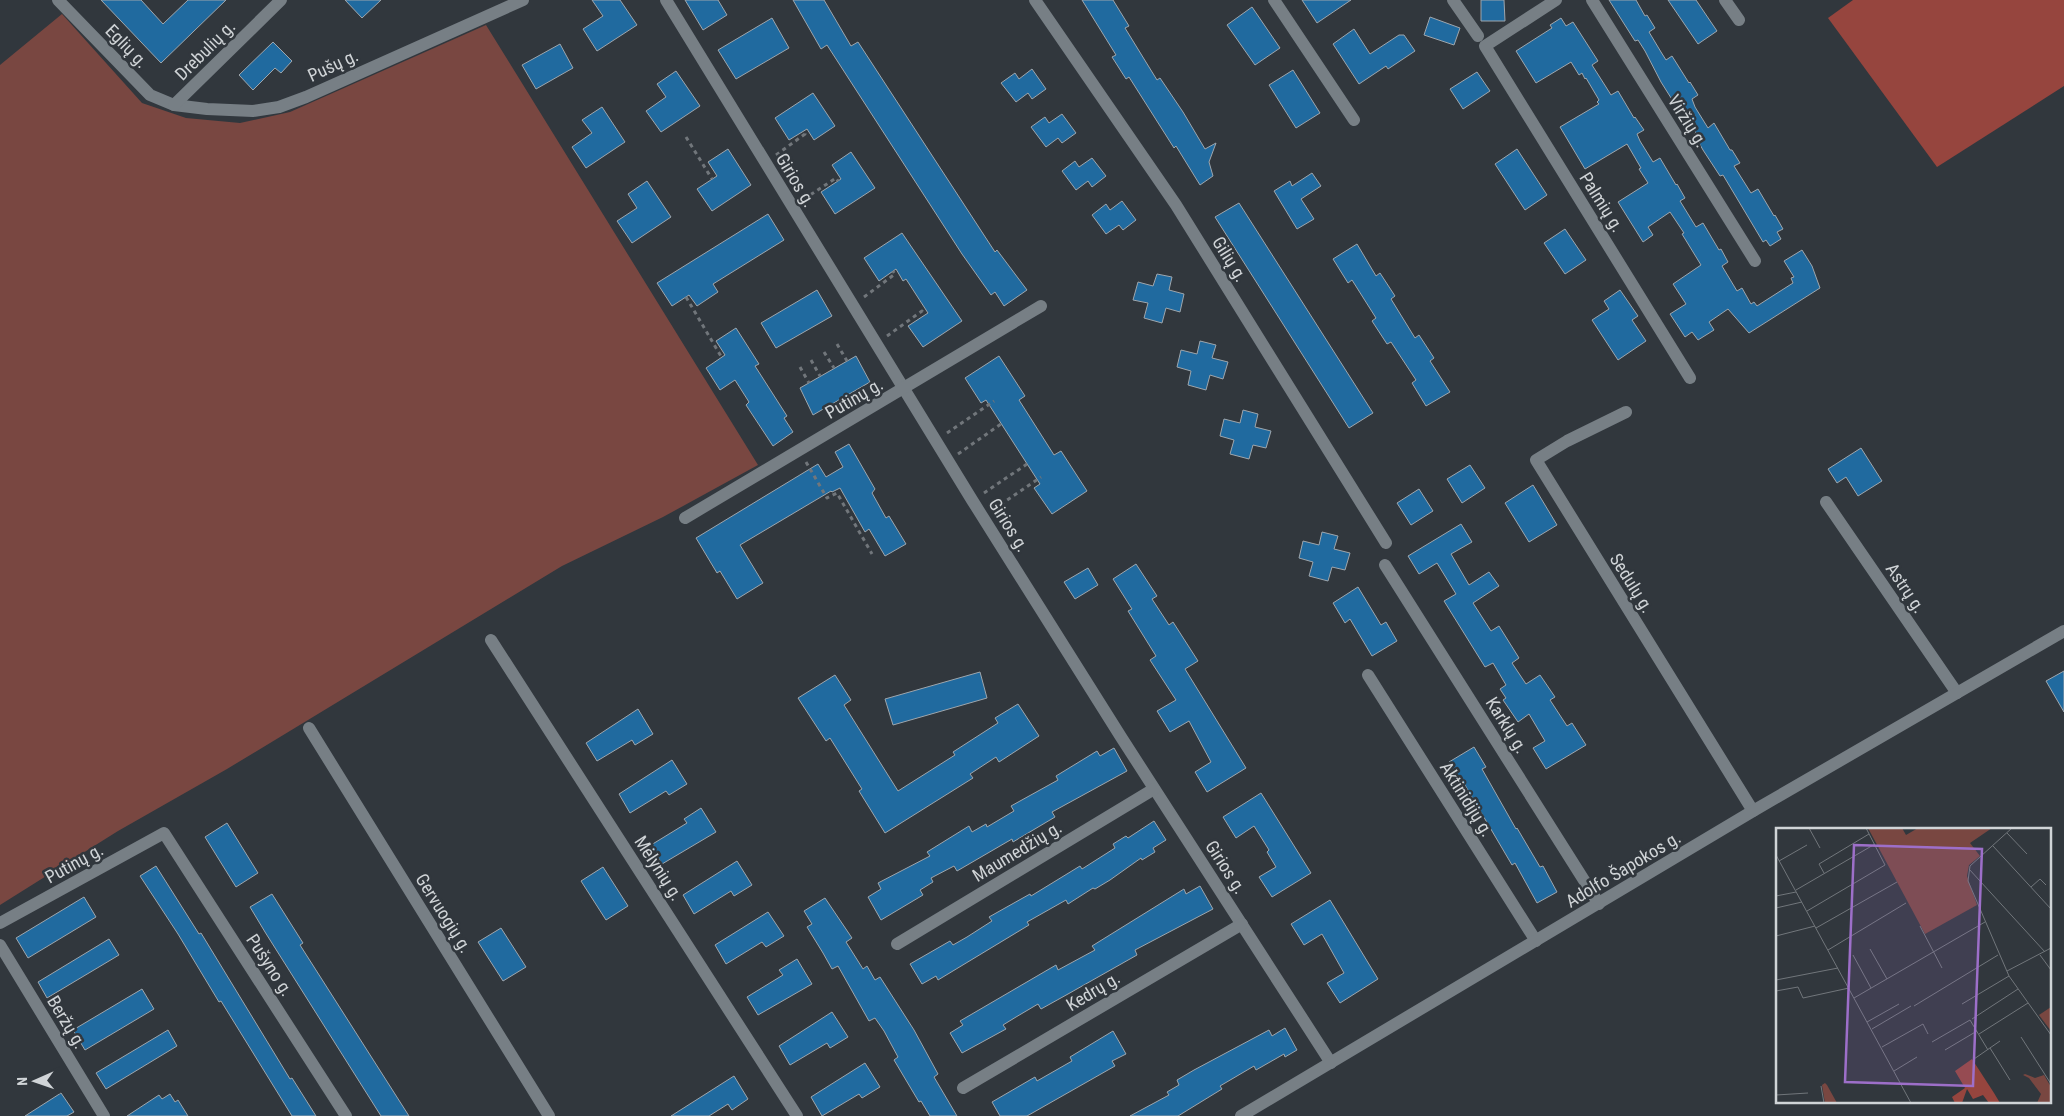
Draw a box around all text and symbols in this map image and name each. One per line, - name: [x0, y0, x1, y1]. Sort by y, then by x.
- street label: Drebulių g.: [171, 16, 239, 84]
- street label: Eglių g.: [101, 20, 153, 72]
- street label: Pušų g.: [304, 44, 362, 86]
- street label: Viržių g.: [1664, 91, 1712, 151]
- street label: Girios g.: [772, 149, 820, 211]
- street label: Palmių g.: [1575, 168, 1629, 236]
- street label: Gilių g.: [1208, 232, 1252, 286]
- street label: Putinų g.: [821, 373, 887, 423]
- street label: Girios g.: [984, 494, 1034, 556]
- street label: Sedulų g.: [1606, 549, 1658, 617]
- street label: Astrų g.: [1882, 559, 1930, 617]
- street label: Karklų g.: [1482, 693, 1532, 757]
- street label: Aktinidijų g.: [1436, 758, 1498, 840]
- street label: Maumedžių g.: [969, 816, 1065, 886]
- street label: Adolfo Šapokos g.: [1562, 826, 1684, 912]
- inset map: [1776, 828, 2052, 1104]
- street label: Mėlynių g.: [630, 832, 688, 904]
- street label: Girios g.: [1201, 836, 1251, 898]
- street label: Putinų g.: [41, 838, 107, 888]
- street label: Gervuogių g.: [411, 869, 477, 957]
- street label: Pušyno g.: [242, 930, 298, 1000]
- street label: Kedrų g.: [1062, 967, 1124, 1015]
- street label: Beržų g.: [43, 992, 91, 1052]
- north arrow: [10, 1056, 60, 1106]
- text: N: [14, 1077, 30, 1086]

